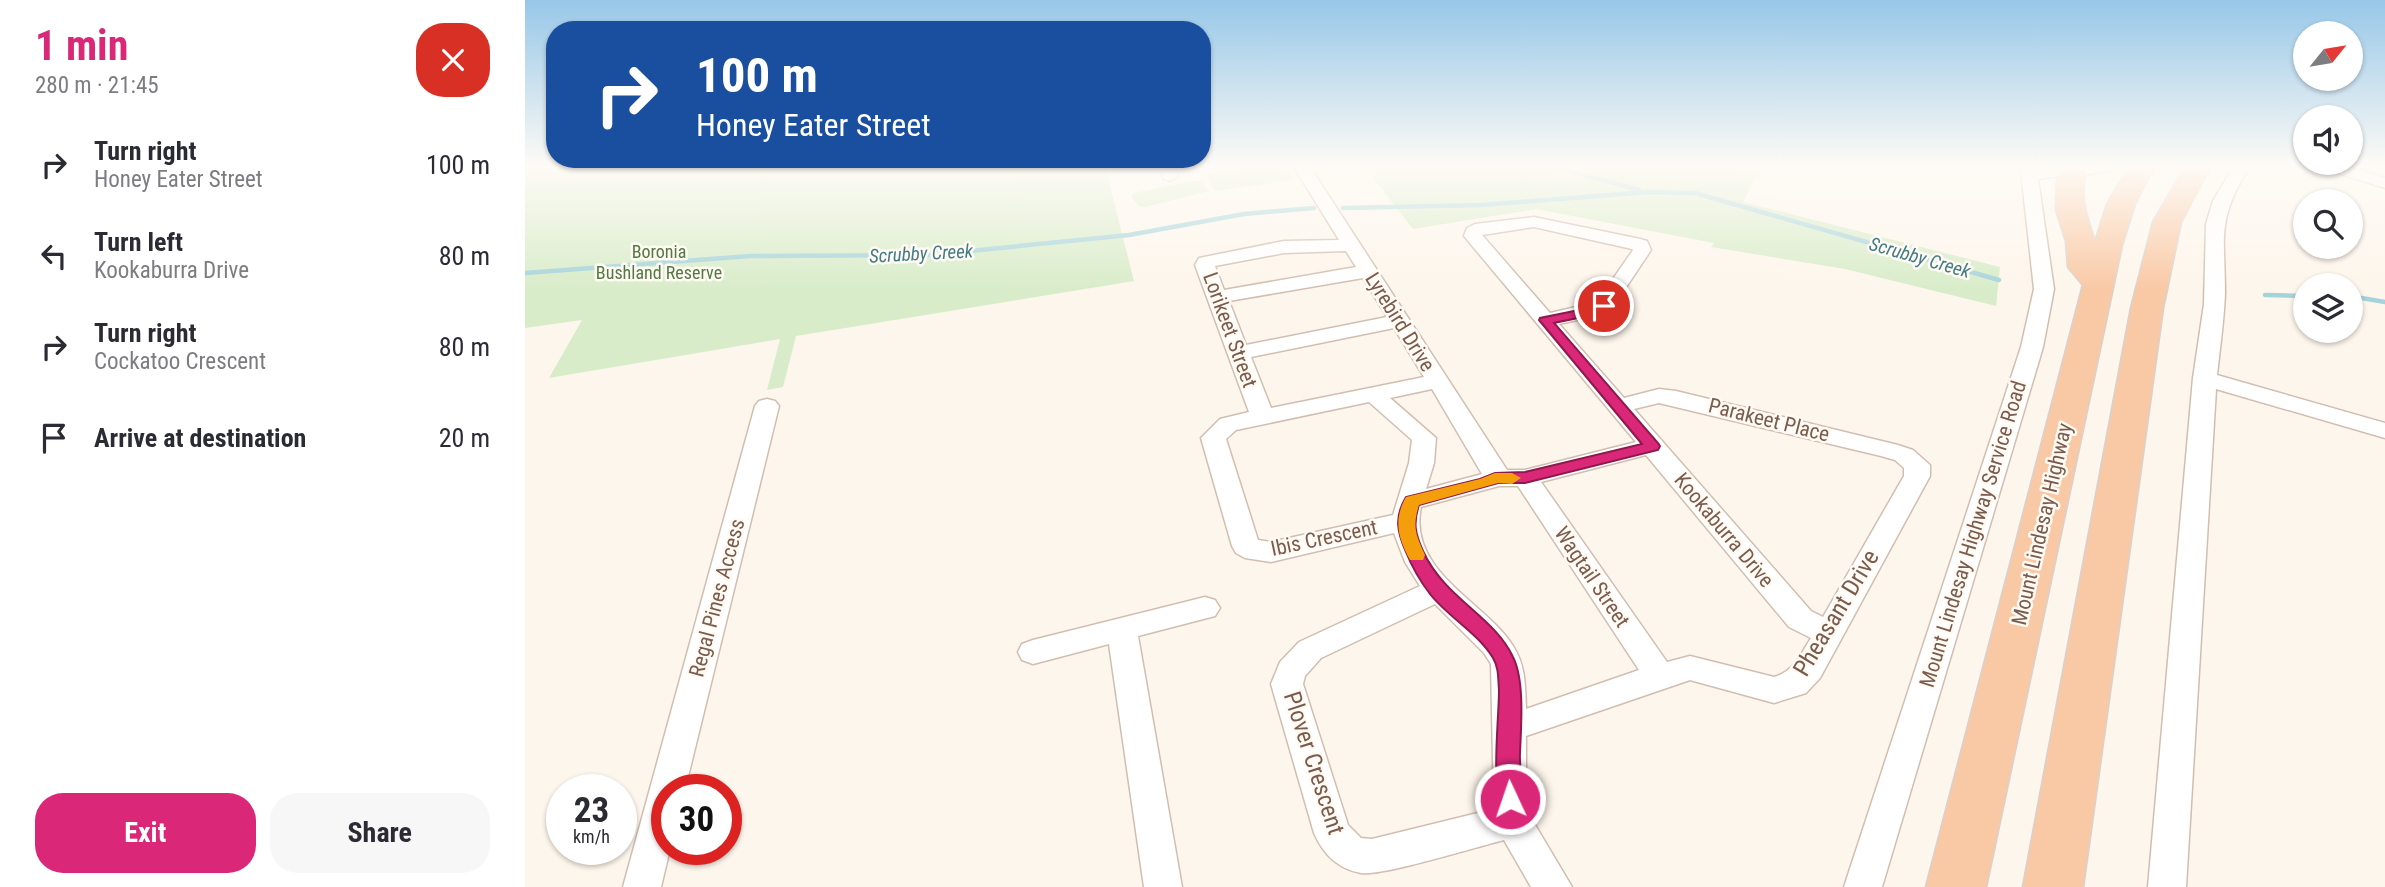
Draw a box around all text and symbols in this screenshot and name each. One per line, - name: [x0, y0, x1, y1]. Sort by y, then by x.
- text: 1 min: [35, 21, 128, 70]
- north arrow: [2293, 21, 2363, 91]
- map controls: [2293, 21, 2363, 343]
- button: close: [416, 23, 490, 97]
- text: 100 m: [696, 47, 818, 104]
- icon: right: [581, 49, 672, 140]
- text: 280 m · 21:45: [35, 72, 159, 99]
- button: sound: [2293, 105, 2363, 175]
- text: Honey Eater Street: [696, 106, 931, 144]
- text: Turn right: [94, 136, 196, 166]
- icon: right: [35, 146, 73, 184]
- text: 100 m: [426, 150, 490, 180]
- text: Honey Eater Street: [94, 166, 263, 193]
- button: search: [2293, 189, 2363, 259]
- text: Turn left: [94, 227, 183, 257]
- water label: Scrubby Creek: [1867, 232, 1974, 283]
- icon: left: [35, 237, 73, 275]
- water label: Scrubby Creek: [868, 239, 974, 268]
- text: 80 m: [439, 241, 490, 271]
- park label: Boronia Bushland Reserve: [596, 241, 722, 283]
- text: Kookaburra Drive: [94, 257, 249, 284]
- street label: Lyrebird Drive: [1360, 268, 1440, 376]
- street label: Lorikeet Street: [1198, 269, 1262, 391]
- button: layers: [2293, 273, 2363, 343]
- pin: [1574, 276, 1634, 336]
- icon: arrive: [1585, 287, 1623, 325]
- text: Turn right: [94, 318, 196, 348]
- icon: right: [35, 328, 73, 366]
- text: 80 m: [439, 332, 490, 362]
- text: Cockatoo Crescent: [94, 348, 266, 375]
- street label: Mount Lindesay Highway Service Road: [1915, 378, 2031, 690]
- street label: Parakeet Place: [1706, 393, 1832, 447]
- icon: arrive: [35, 419, 73, 457]
- street label: Mount Lindesay Highway: [2007, 420, 2077, 627]
- text: Arrive at destination: [94, 423, 306, 453]
- text: 20 m: [439, 423, 490, 453]
- street label: Kookaburra Drive: [1669, 468, 1779, 592]
- street label: Ibis Crescent: [1269, 515, 1379, 561]
- street label: Regal Pines Access: [684, 516, 750, 680]
- street label: Wagtail Street: [1550, 522, 1634, 632]
- street label: Pheasant Drive: [1787, 545, 1885, 681]
- street label: Plover Crescent: [1278, 688, 1350, 838]
- position arrow: [1473, 762, 1547, 836]
- speed limit sign: 30: [651, 774, 742, 865]
- text: 23: [574, 790, 609, 831]
- button: Exit: [35, 793, 256, 873]
- button: Share: [270, 793, 490, 873]
- text: km/h: [573, 826, 610, 847]

